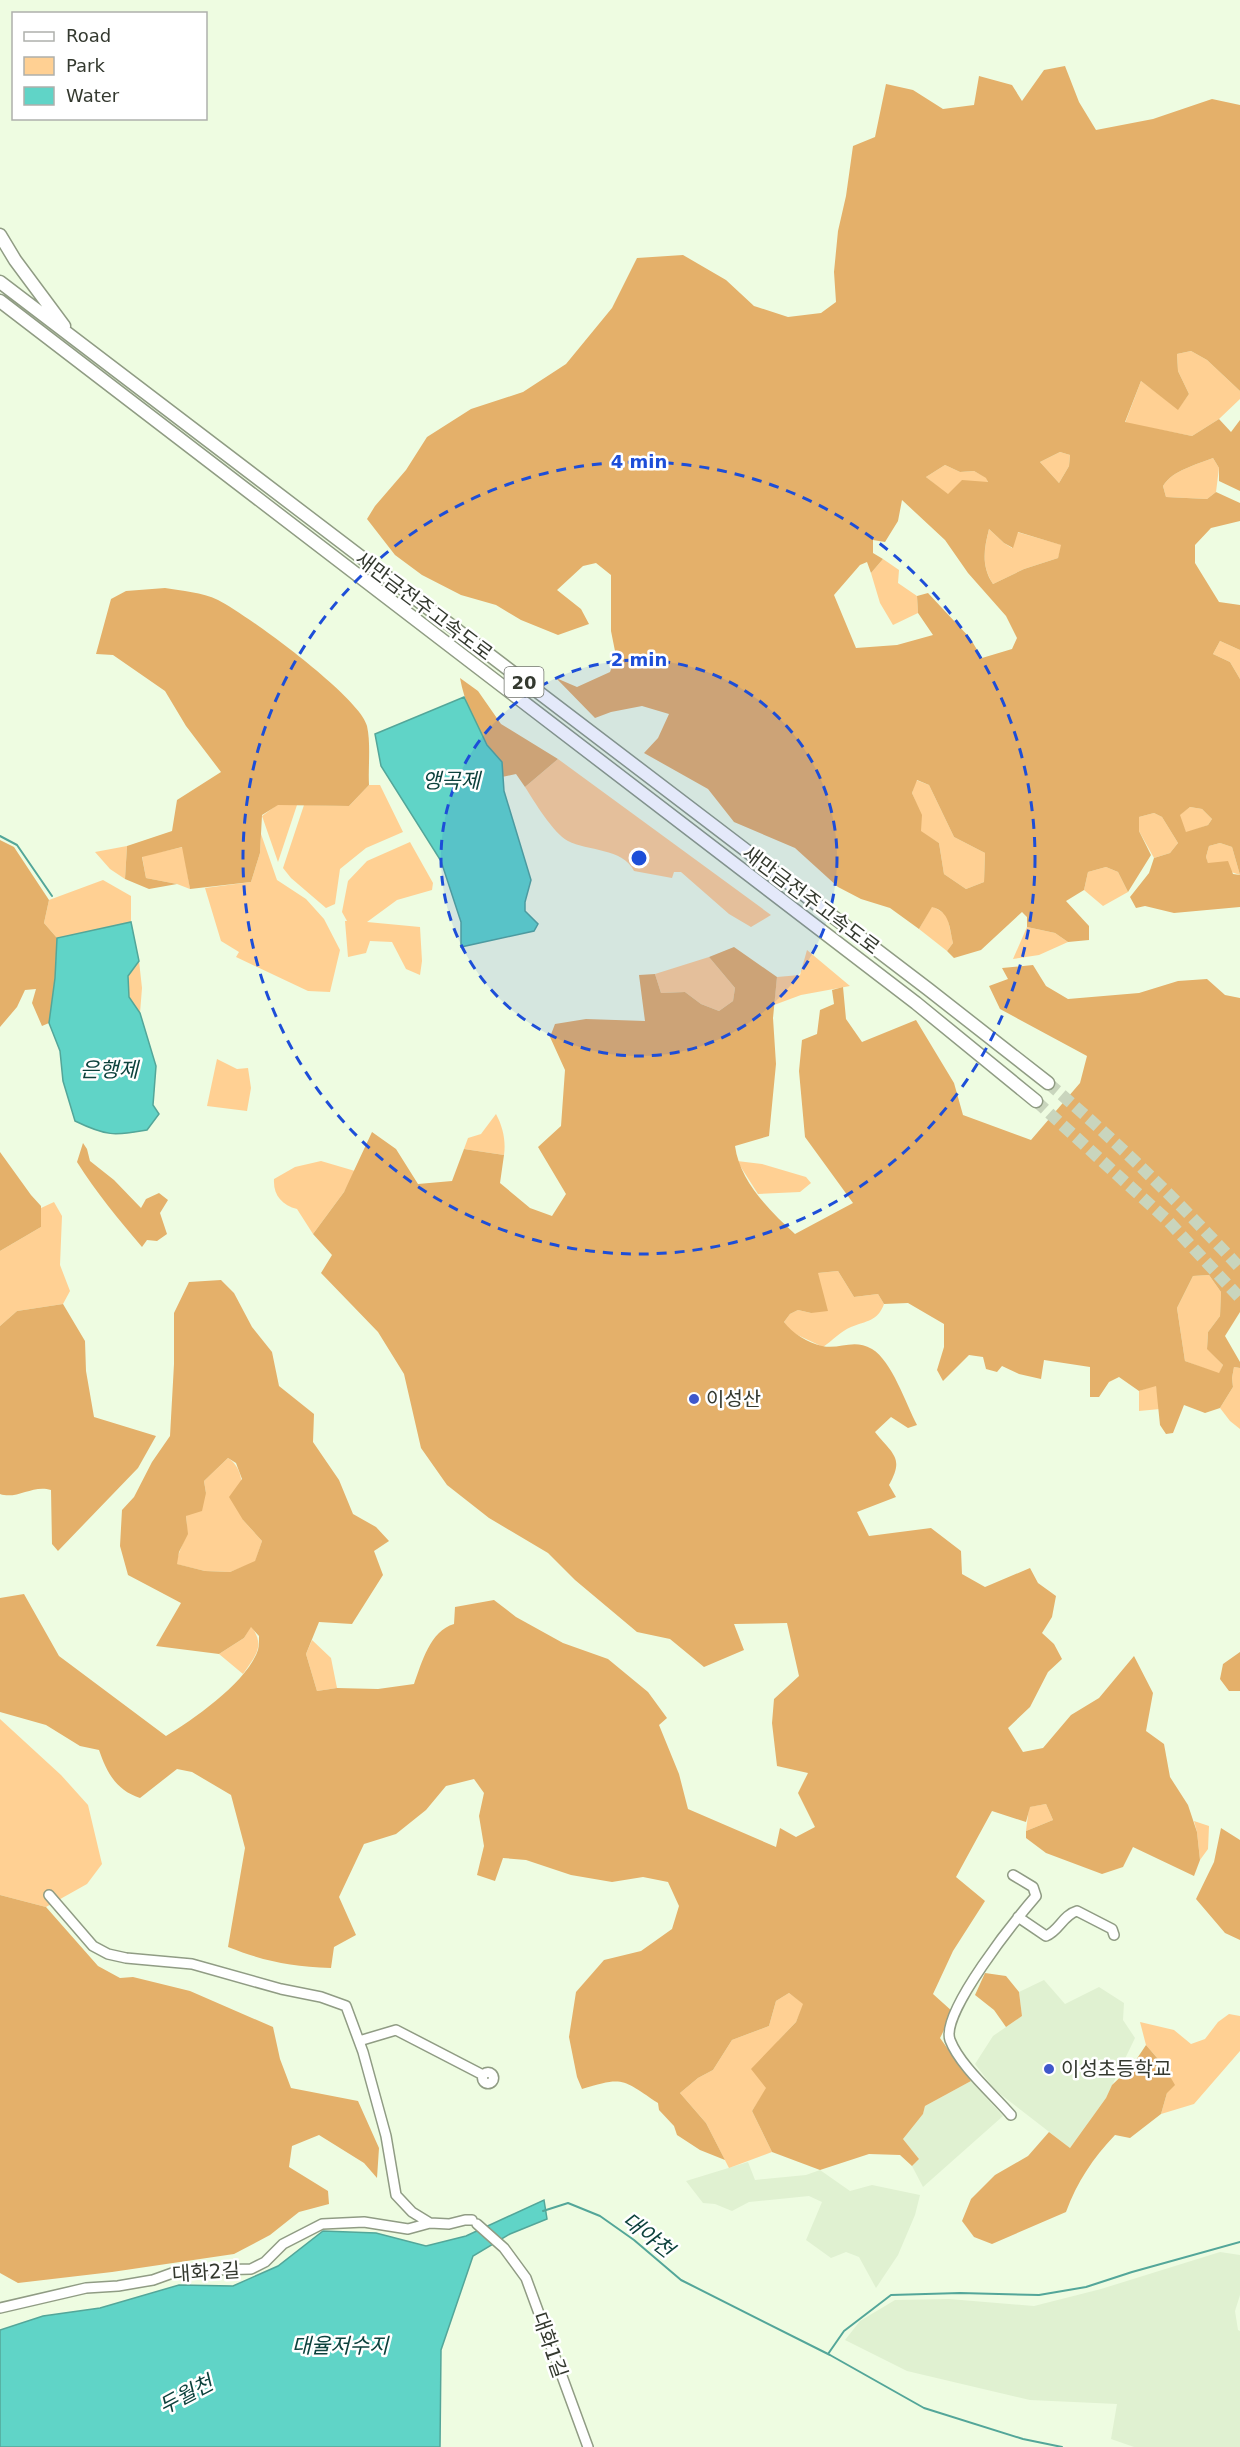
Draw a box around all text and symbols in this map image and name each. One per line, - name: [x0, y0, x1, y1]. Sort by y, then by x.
- legend: [12, 12, 207, 120]
- text: Road: [66, 25, 111, 46]
- text: Park: [66, 55, 105, 76]
- text: Water: [66, 85, 120, 106]
- text: 4 min: [611, 451, 667, 472]
- street label: 새만금전주고속도로: [351, 547, 497, 665]
- text: 2 min: [611, 649, 667, 670]
- road number: 20: [504, 667, 544, 697]
- water label: 앵곡제: [422, 769, 483, 793]
- street label: 새만금전주고속도로: [738, 841, 884, 959]
- centre of rings: [629, 848, 649, 868]
- water label: 은행제: [80, 1058, 141, 1082]
- place label: 이성산: [706, 1387, 761, 1411]
- marker: 이성산: [687, 1392, 701, 1406]
- place label: 이성초등학교: [1061, 2057, 1171, 2081]
- marker: 이성초등학교: [1042, 2062, 1056, 2076]
- water label: 대야천: [618, 2208, 680, 2264]
- street label: 대화2길: [171, 2258, 241, 2286]
- street label: 대화1길: [528, 2309, 572, 2381]
- water label: 대율저수지: [292, 2334, 390, 2358]
- water label: 두월천: [155, 2370, 220, 2419]

